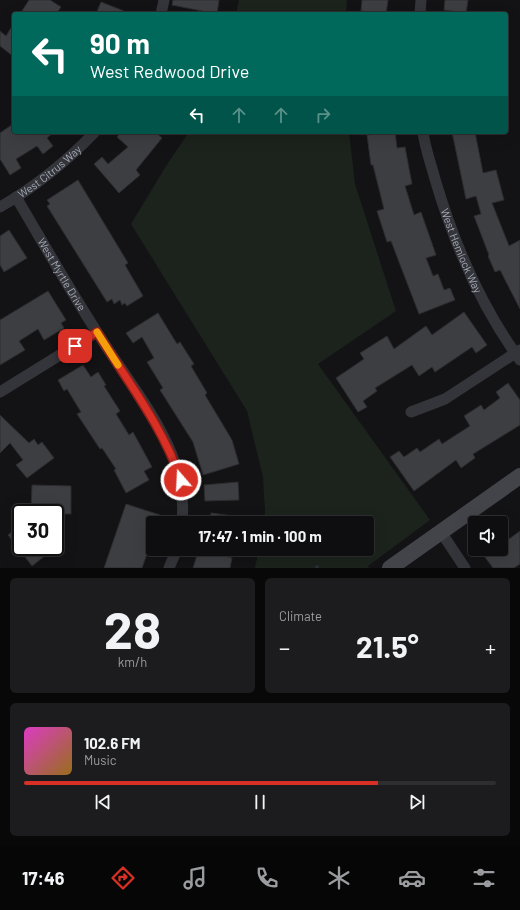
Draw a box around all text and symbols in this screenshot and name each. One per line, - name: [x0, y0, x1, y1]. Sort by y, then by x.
- text: 90 m: [90, 26, 150, 60]
- icon: left: [24, 28, 76, 80]
- text: West Redwood Drive: [90, 60, 249, 82]
- icon: left: [186, 104, 208, 126]
- icon: ahead: [228, 104, 250, 126]
- icon: ahead: [270, 104, 292, 126]
- icon: right: [312, 104, 334, 126]
- street label: West Citrus Way: [15, 142, 84, 200]
- street label: West Hemlock Way: [439, 207, 485, 295]
- street label: West Myrtle Drive: [35, 235, 89, 313]
- pin: [58, 329, 92, 363]
- icon: arrive: [64, 335, 86, 357]
- position arrow: [160, 459, 202, 501]
- speed limit sign: 30: [12, 504, 64, 556]
- map controls: [468, 516, 508, 556]
- button: sound: [468, 516, 508, 556]
- text: 17:47 · 1 min · 100 m: [198, 527, 322, 545]
- text: 28: [104, 597, 161, 659]
- text: Climate: [279, 608, 322, 624]
- text: 21.5°: [356, 628, 419, 664]
- text: −: [279, 634, 290, 660]
- text: +: [485, 634, 496, 660]
- text: km/h: [118, 654, 147, 670]
- text: 102.6 FM: [84, 734, 141, 752]
- text: Music: [84, 752, 117, 768]
- icon: previous: [92, 791, 114, 813]
- icon: pause: [249, 791, 271, 813]
- icon: next: [406, 791, 428, 813]
- icon: directions: [109, 864, 137, 892]
- icon: music: [181, 864, 209, 892]
- icon: phone: [253, 864, 281, 892]
- icon: climate: [325, 864, 353, 892]
- icon: car: [398, 864, 426, 892]
- icon: filters: [470, 864, 498, 892]
- text: 17:46: [22, 867, 65, 889]

